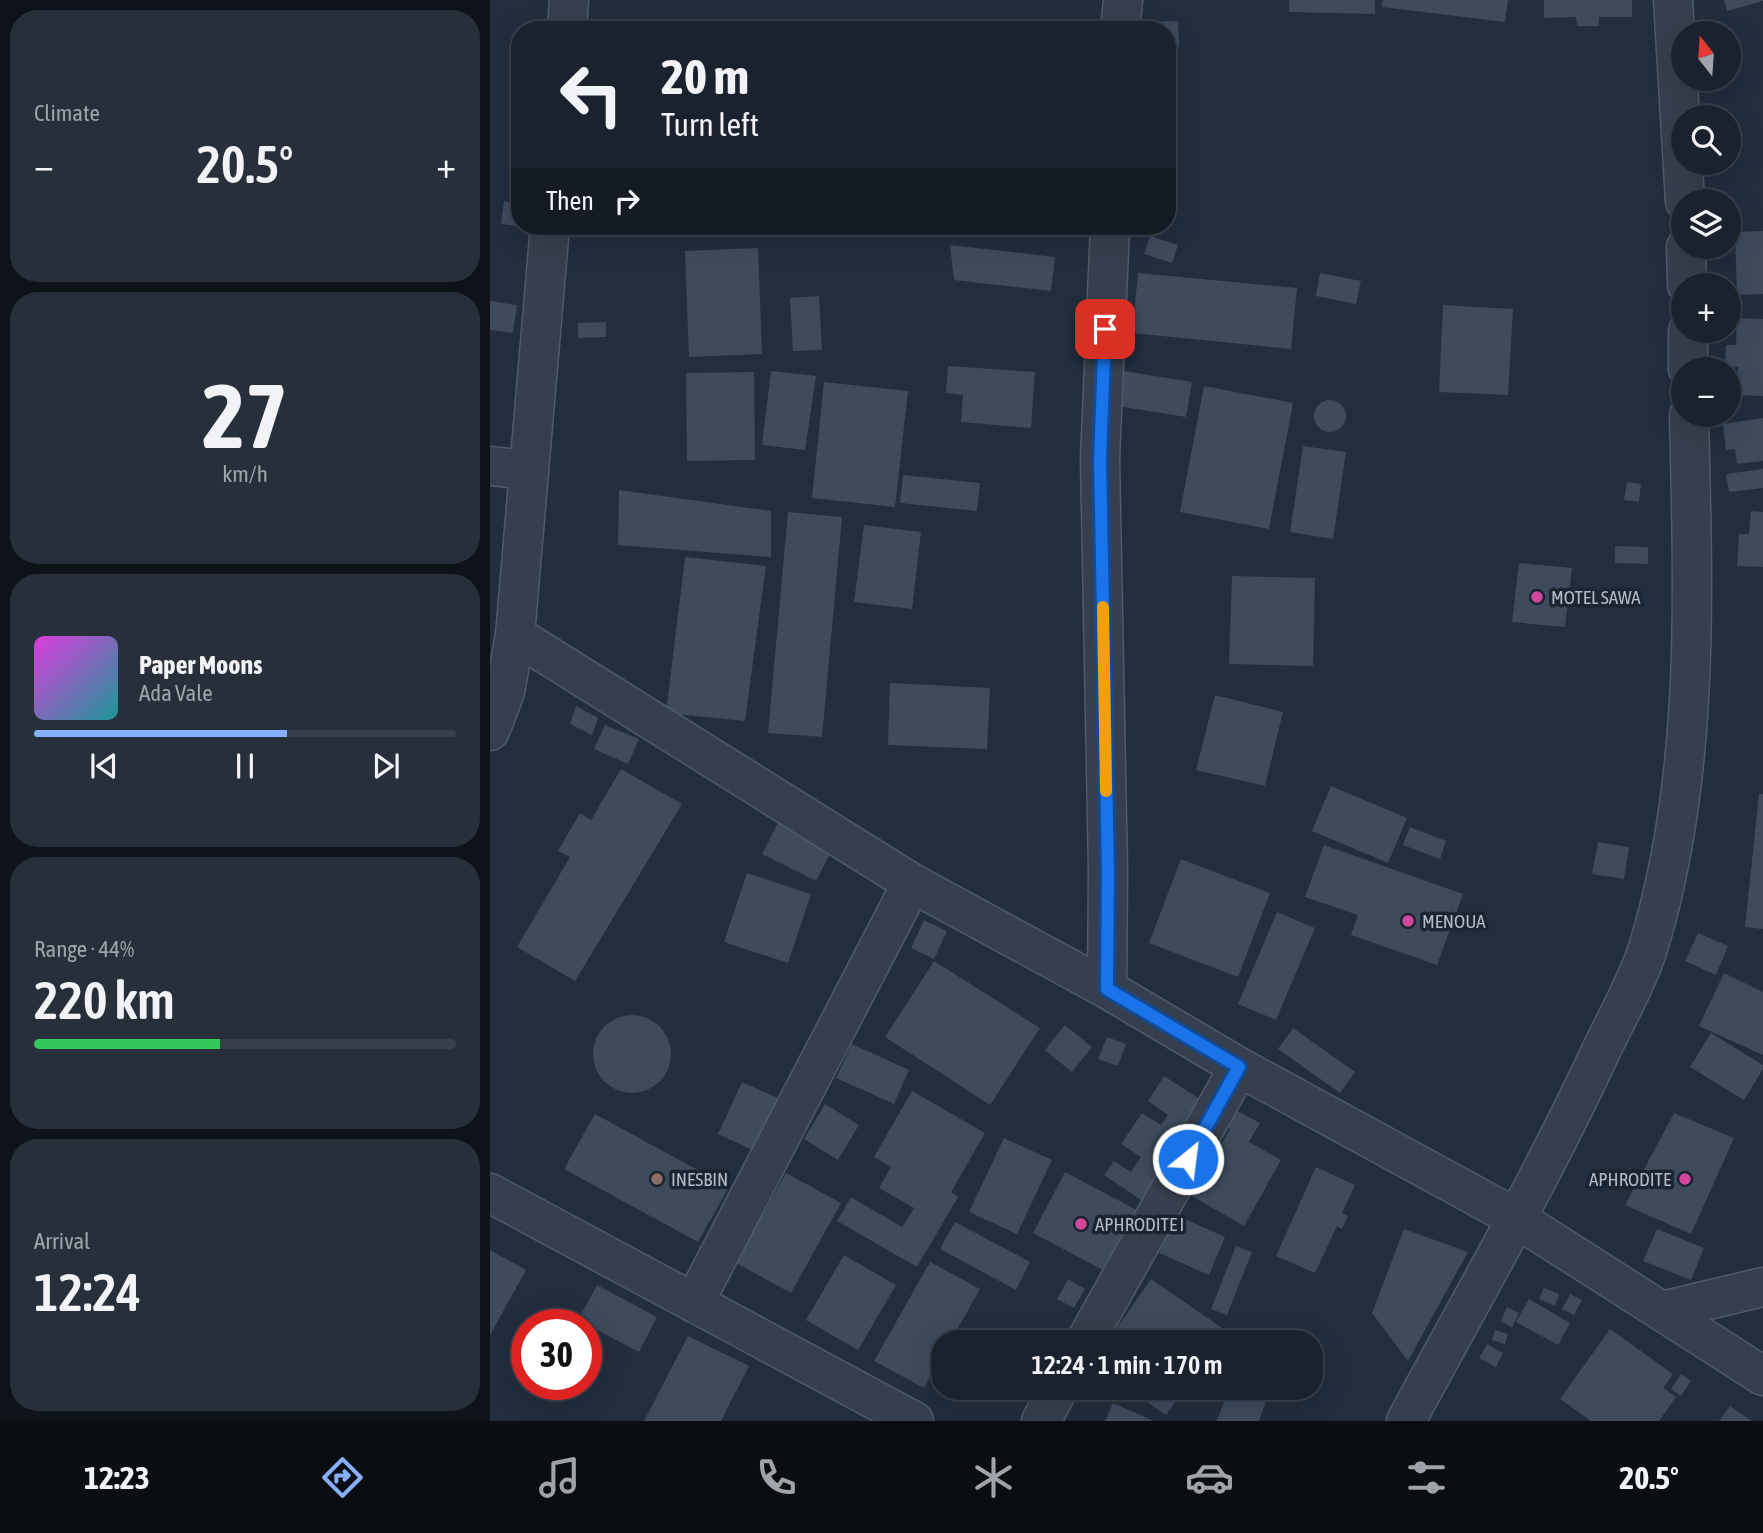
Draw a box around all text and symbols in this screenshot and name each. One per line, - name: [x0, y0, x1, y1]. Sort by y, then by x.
- north arrow: [1671, 21, 1741, 91]
- map controls: [1671, 21, 1741, 427]
- text: 20 m: [661, 48, 749, 104]
- icon: left: [546, 49, 637, 140]
- text: Climate: [34, 100, 100, 126]
- button: search: [1671, 105, 1741, 175]
- text: Turn left: [661, 106, 759, 143]
- text: 20.5°: [197, 134, 293, 194]
- text: −: [34, 143, 54, 186]
- text: +: [436, 143, 456, 186]
- icon: right: [608, 182, 646, 220]
- text: Then: [546, 186, 594, 216]
- button: layers: [1671, 189, 1741, 259]
- button: +: [1671, 273, 1741, 343]
- pin: [1075, 299, 1135, 359]
- icon: arrive: [1086, 310, 1124, 348]
- button: −: [1671, 357, 1741, 427]
- text: 27: [202, 363, 288, 467]
- text: km/h: [222, 461, 268, 487]
- place label: MOTEL SAWA: [1551, 586, 1641, 608]
- marker: MOTEL SAWA: [1529, 589, 1545, 605]
- text: Paper Moons: [139, 650, 262, 680]
- text: Ada Vale: [139, 680, 213, 706]
- icon: previous: [85, 747, 123, 785]
- icon: pause: [226, 747, 264, 785]
- icon: next: [367, 747, 405, 785]
- place label: MENOUA: [1422, 910, 1486, 932]
- marker: MENOUA: [1400, 913, 1416, 929]
- text: Range · 44%: [34, 936, 134, 962]
- text: 220 km: [34, 970, 175, 1030]
- position arrow: [1151, 1122, 1225, 1196]
- place label: INESBIN: [671, 1168, 728, 1190]
- place label: APHRODITE: [1589, 1168, 1671, 1190]
- marker: INESBIN: [649, 1171, 665, 1187]
- marker: APHRODITE: [1677, 1171, 1693, 1187]
- place label: APHRODITE I: [1095, 1213, 1184, 1235]
- marker: APHRODITE I: [1073, 1216, 1089, 1232]
- text: Arrival: [34, 1228, 90, 1254]
- text: 12:24: [34, 1262, 141, 1322]
- speed limit sign: 30: [511, 1309, 602, 1400]
- text: 12:24 · 1 min · 170 m: [1032, 1350, 1222, 1380]
- icon: directions: [318, 1453, 367, 1502]
- icon: music: [535, 1453, 584, 1502]
- icon: phone: [752, 1453, 801, 1502]
- icon: climate: [969, 1453, 1018, 1502]
- icon: car: [1185, 1453, 1234, 1502]
- icon: filters: [1402, 1453, 1451, 1502]
- text: 12:23: [84, 1459, 150, 1496]
- text: 20.5°: [1619, 1459, 1679, 1496]

